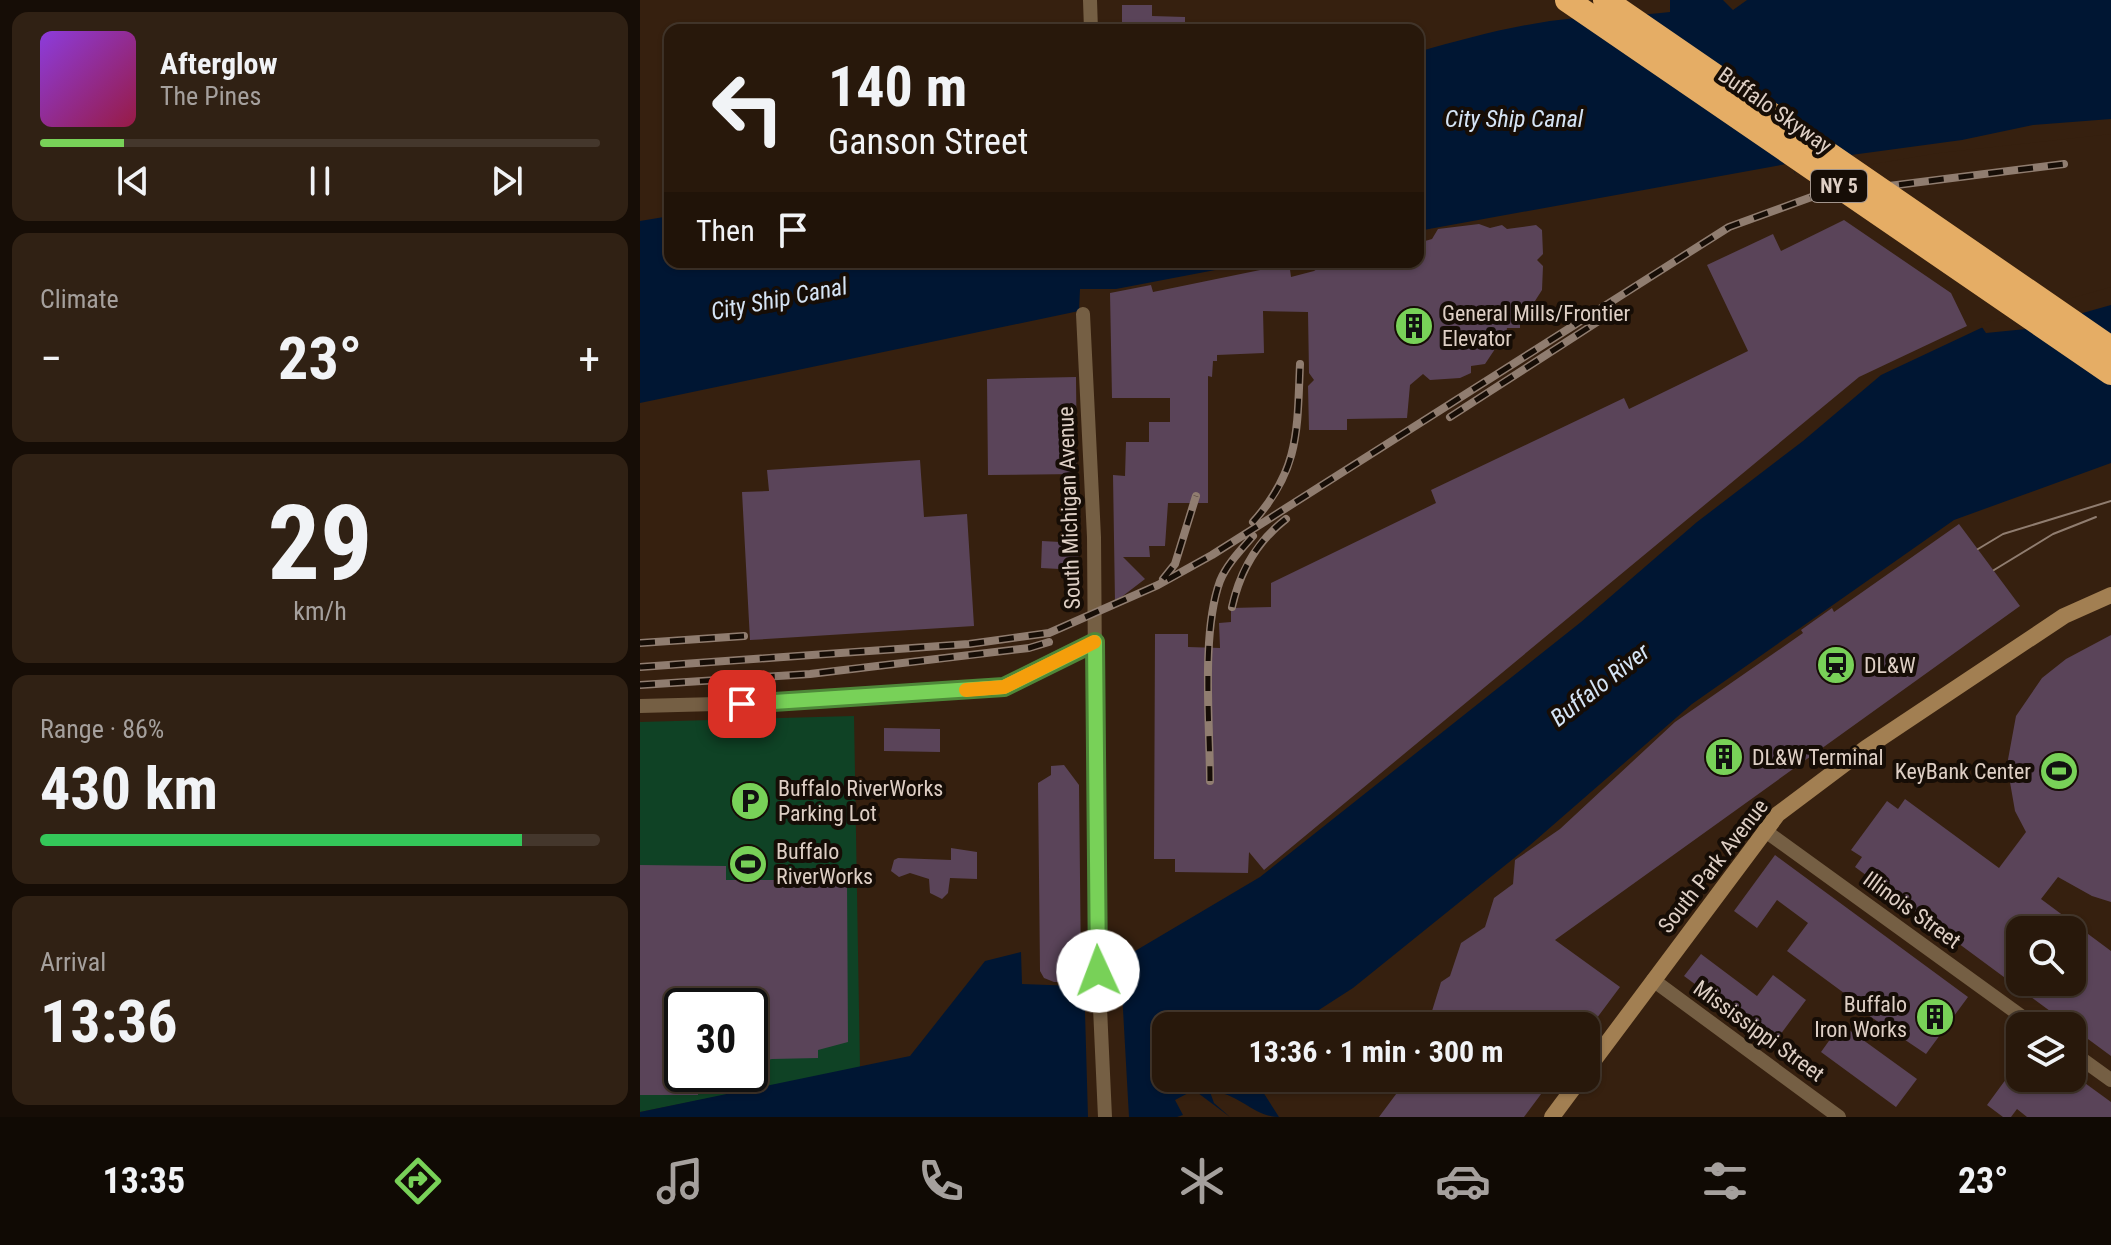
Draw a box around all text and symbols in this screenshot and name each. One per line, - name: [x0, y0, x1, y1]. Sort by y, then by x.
- text: Afterglow: [160, 46, 278, 81]
- text: 140 m: [828, 54, 967, 120]
- icon: left: [696, 56, 800, 160]
- street label: Buffalo Skyway: [1714, 62, 1836, 158]
- text: The Pines: [160, 81, 261, 111]
- water label: City Ship Canal: [1445, 105, 1584, 133]
- text: Ganson Street: [828, 121, 1029, 163]
- icon: previous: [111, 159, 155, 203]
- icon: pause: [298, 159, 342, 203]
- icon: next: [485, 159, 529, 203]
- road number: NY 5: [1811, 170, 1867, 202]
- icon: arrive: [771, 208, 815, 252]
- text: Then: [696, 213, 755, 248]
- water label: City Ship Canal: [708, 272, 850, 326]
- text: Climate: [40, 284, 119, 314]
- place label: General Mills/Frontier Elevator: [1442, 301, 1631, 351]
- building icon: General Mills/Frontier Elevator: [1393, 305, 1435, 347]
- text: 23°: [278, 323, 362, 394]
- text: −: [40, 333, 62, 385]
- text: +: [578, 333, 600, 385]
- street label: South Michigan Avenue: [1053, 406, 1085, 610]
- text: 29: [267, 483, 373, 604]
- text: km/h: [293, 596, 347, 626]
- water label: Buffalo River: [1545, 637, 1656, 732]
- station icon: DL&W: [1815, 644, 1857, 686]
- place label: DL&W: [1864, 653, 1916, 678]
- pin: [708, 670, 776, 738]
- icon: arrive: [720, 682, 764, 726]
- text: Range · 86%: [40, 714, 164, 744]
- building icon: DL&W Terminal: [1703, 736, 1745, 778]
- place label: DL&W Terminal: [1752, 745, 1884, 770]
- sports icon: KeyBank Center: [2038, 750, 2080, 792]
- text: 430 km: [40, 753, 218, 824]
- place label: KeyBank Center: [1895, 759, 2031, 784]
- place label: Buffalo RiverWorks Parking Lot: [778, 776, 943, 826]
- parking icon: Buffalo RiverWorks Parking Lot: [729, 780, 771, 822]
- street label: South Park Avenue: [1653, 794, 1773, 938]
- place label: Buffalo RiverWorks: [776, 839, 873, 889]
- sports icon: Buffalo RiverWorks: [727, 843, 769, 885]
- street label: Illinois Street: [1859, 866, 1965, 954]
- map controls: [2006, 916, 2086, 1092]
- button: search: [2006, 916, 2086, 996]
- position arrow: [1056, 929, 1140, 1013]
- text: Arrival: [40, 947, 106, 977]
- street label: Mississippi Street: [1689, 975, 1829, 1087]
- text: 13:36: [40, 986, 178, 1057]
- speed limit sign: 30: [664, 988, 768, 1092]
- place label: Buffalo Iron Works: [1814, 992, 1907, 1042]
- building icon: Buffalo Iron Works: [1914, 996, 1956, 1038]
- button: layers: [2006, 1012, 2086, 1092]
- text: 13:36 · 1 min · 300 m: [1249, 1034, 1503, 1069]
- icon: directions: [390, 1153, 446, 1209]
- icon: music: [652, 1153, 708, 1209]
- icon: phone: [913, 1153, 969, 1209]
- icon: climate: [1174, 1153, 1230, 1209]
- icon: car: [1435, 1153, 1491, 1209]
- icon: filters: [1697, 1153, 1753, 1209]
- text: 13:35: [103, 1160, 185, 1202]
- text: 23°: [1958, 1160, 2008, 1202]

